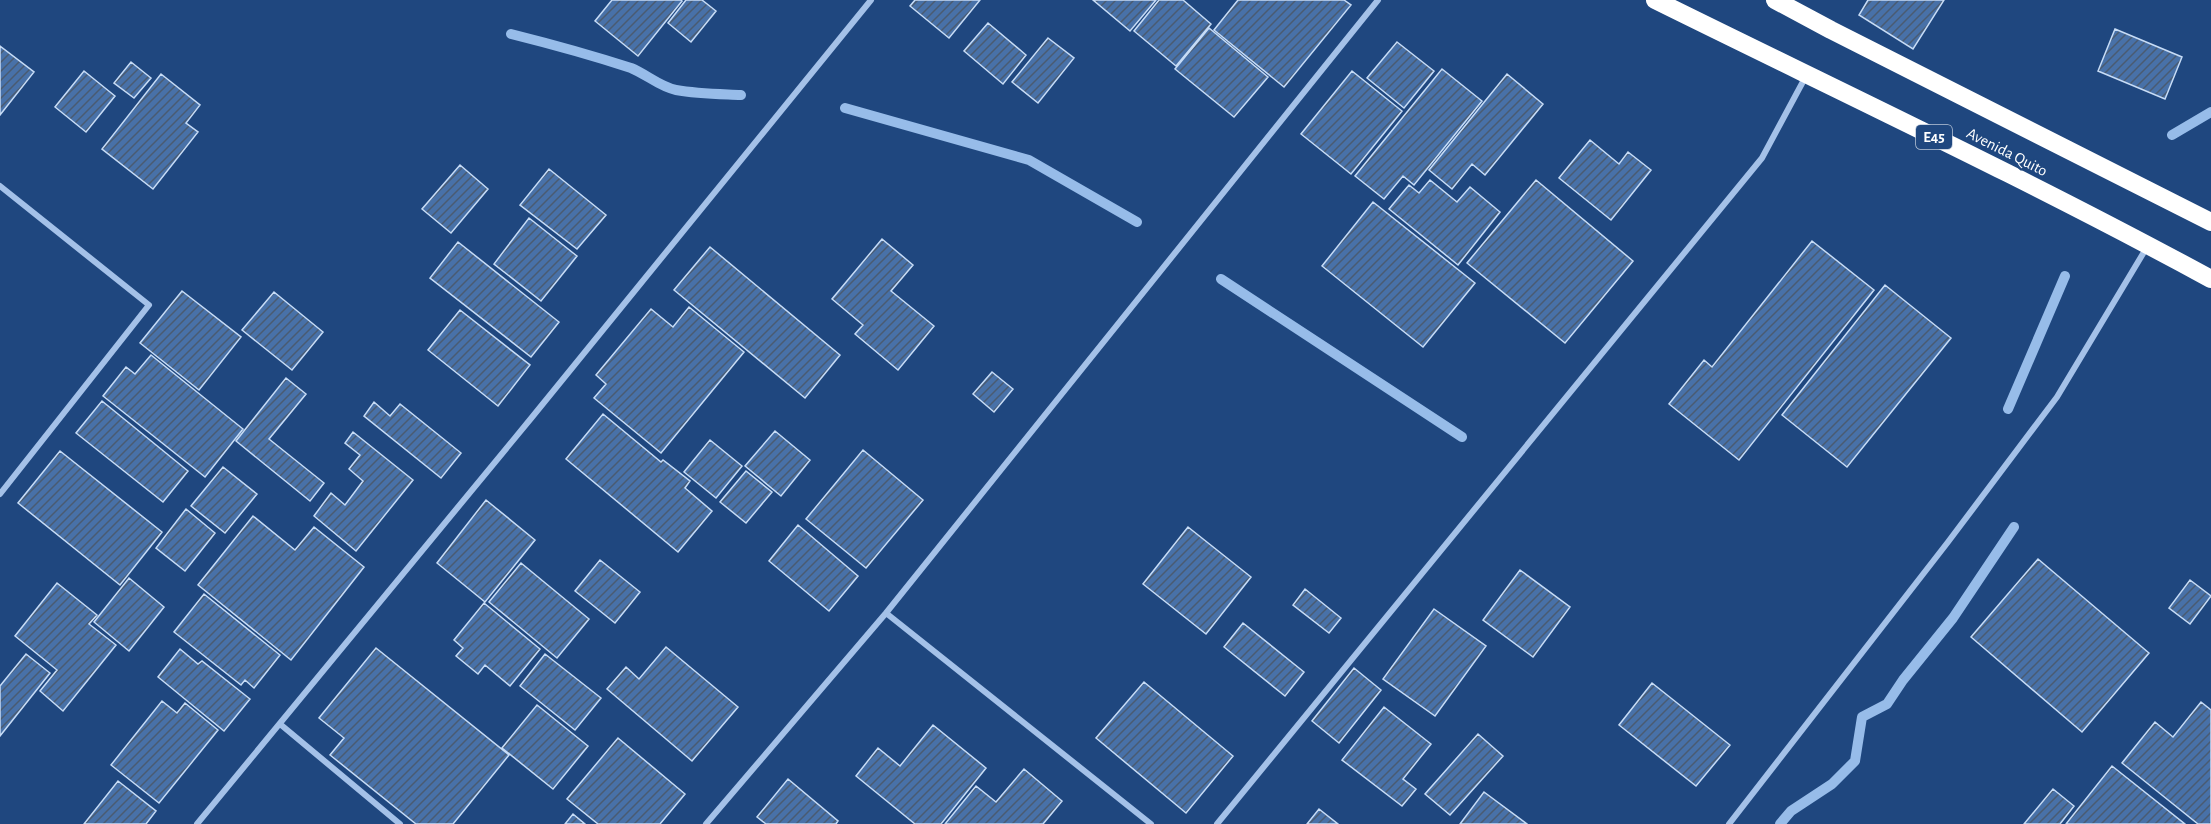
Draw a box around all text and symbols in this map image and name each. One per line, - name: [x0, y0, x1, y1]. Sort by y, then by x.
- road number: E45: [1916, 125, 1952, 149]
- street label: Avenida Quito: [1964, 125, 2050, 180]

